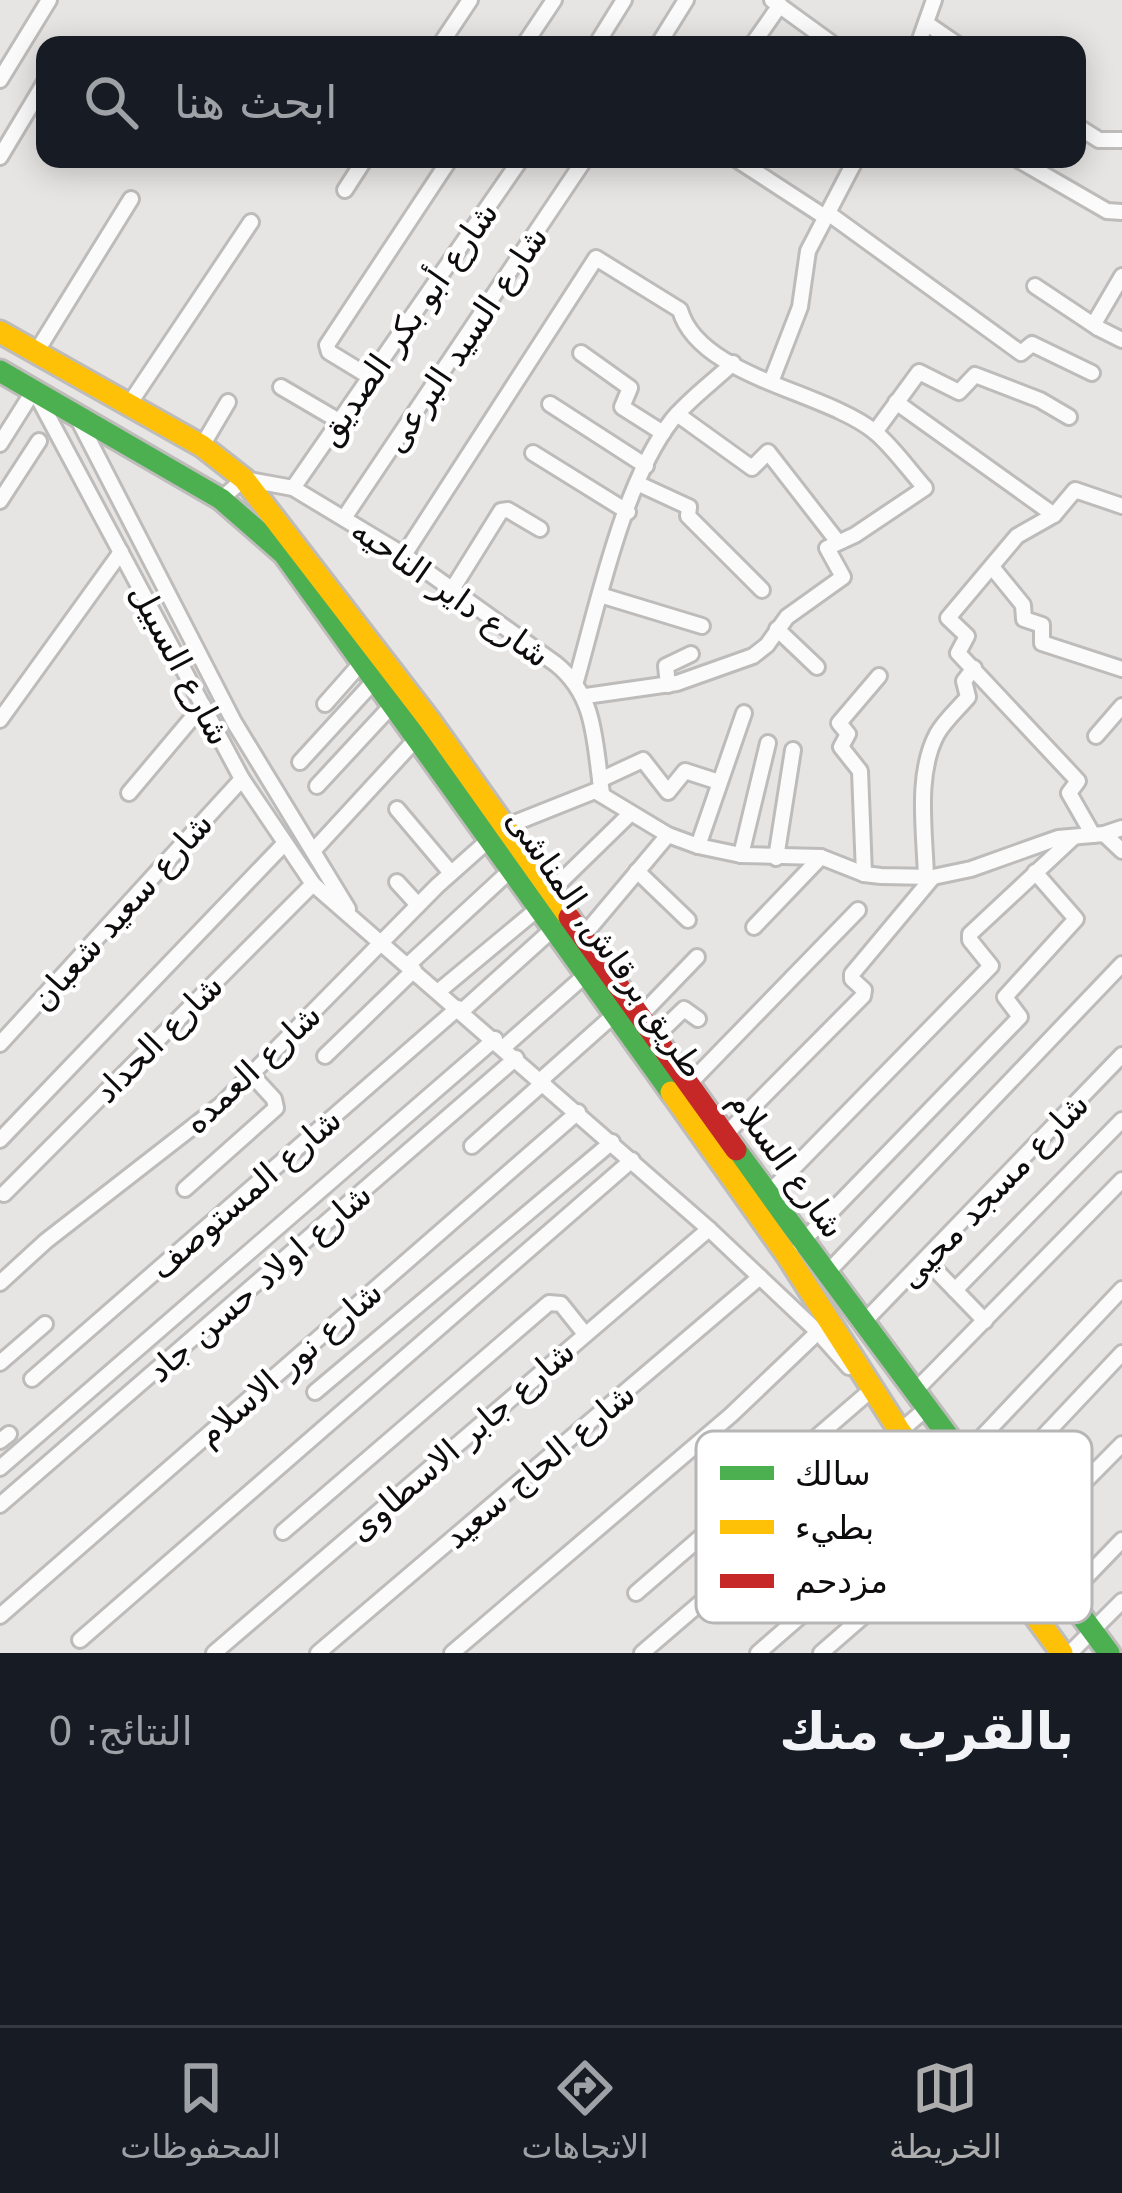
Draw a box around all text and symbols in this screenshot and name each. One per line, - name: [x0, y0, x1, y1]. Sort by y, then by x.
- search box: [36, 36, 1086, 168]
- icon: search: [78, 69, 144, 135]
- text: ابحث هنا: [174, 76, 338, 129]
- street label: شارع أبو بكر الصديق: [307, 193, 507, 453]
- street label: شارع السيد البرعى: [375, 219, 556, 460]
- street label: شارع داير الناحيه: [344, 510, 557, 675]
- street label: شارع السبيل: [122, 577, 239, 752]
- street label: طريق برقاش, المناشى: [497, 801, 713, 1086]
- street label: شارع سعيد شعبان: [22, 804, 221, 1018]
- street label: شارع الحداد: [86, 966, 231, 1111]
- street label: شارع العمده: [176, 995, 329, 1142]
- street label: شارع السلام: [720, 1083, 853, 1246]
- street label: شارع مسجد محيى: [890, 1085, 1096, 1296]
- street label: شارع المستوصف: [142, 1100, 349, 1287]
- street label: شارع اولاد حسن جاد: [140, 1175, 379, 1390]
- street label: شارع نور الاسلام: [189, 1272, 390, 1454]
- street label: شارع جابر الاسطاوى: [340, 1332, 582, 1549]
- street label: شارع الحاج سعيد: [436, 1374, 643, 1557]
- legend: [696, 1431, 1092, 1623]
- text: سالك: [795, 1454, 871, 1493]
- text: بطيء: [795, 1508, 874, 1547]
- text: مزدحم: [795, 1562, 888, 1601]
- text: بالقرب منك: [779, 1702, 1074, 1761]
- text: النتائج: 0: [48, 1709, 193, 1754]
- tab: المحفوظات: [120, 2055, 281, 2166]
- tab: الاتجاهات: [522, 2055, 649, 2166]
- tab: الخريطة: [889, 2055, 1002, 2166]

